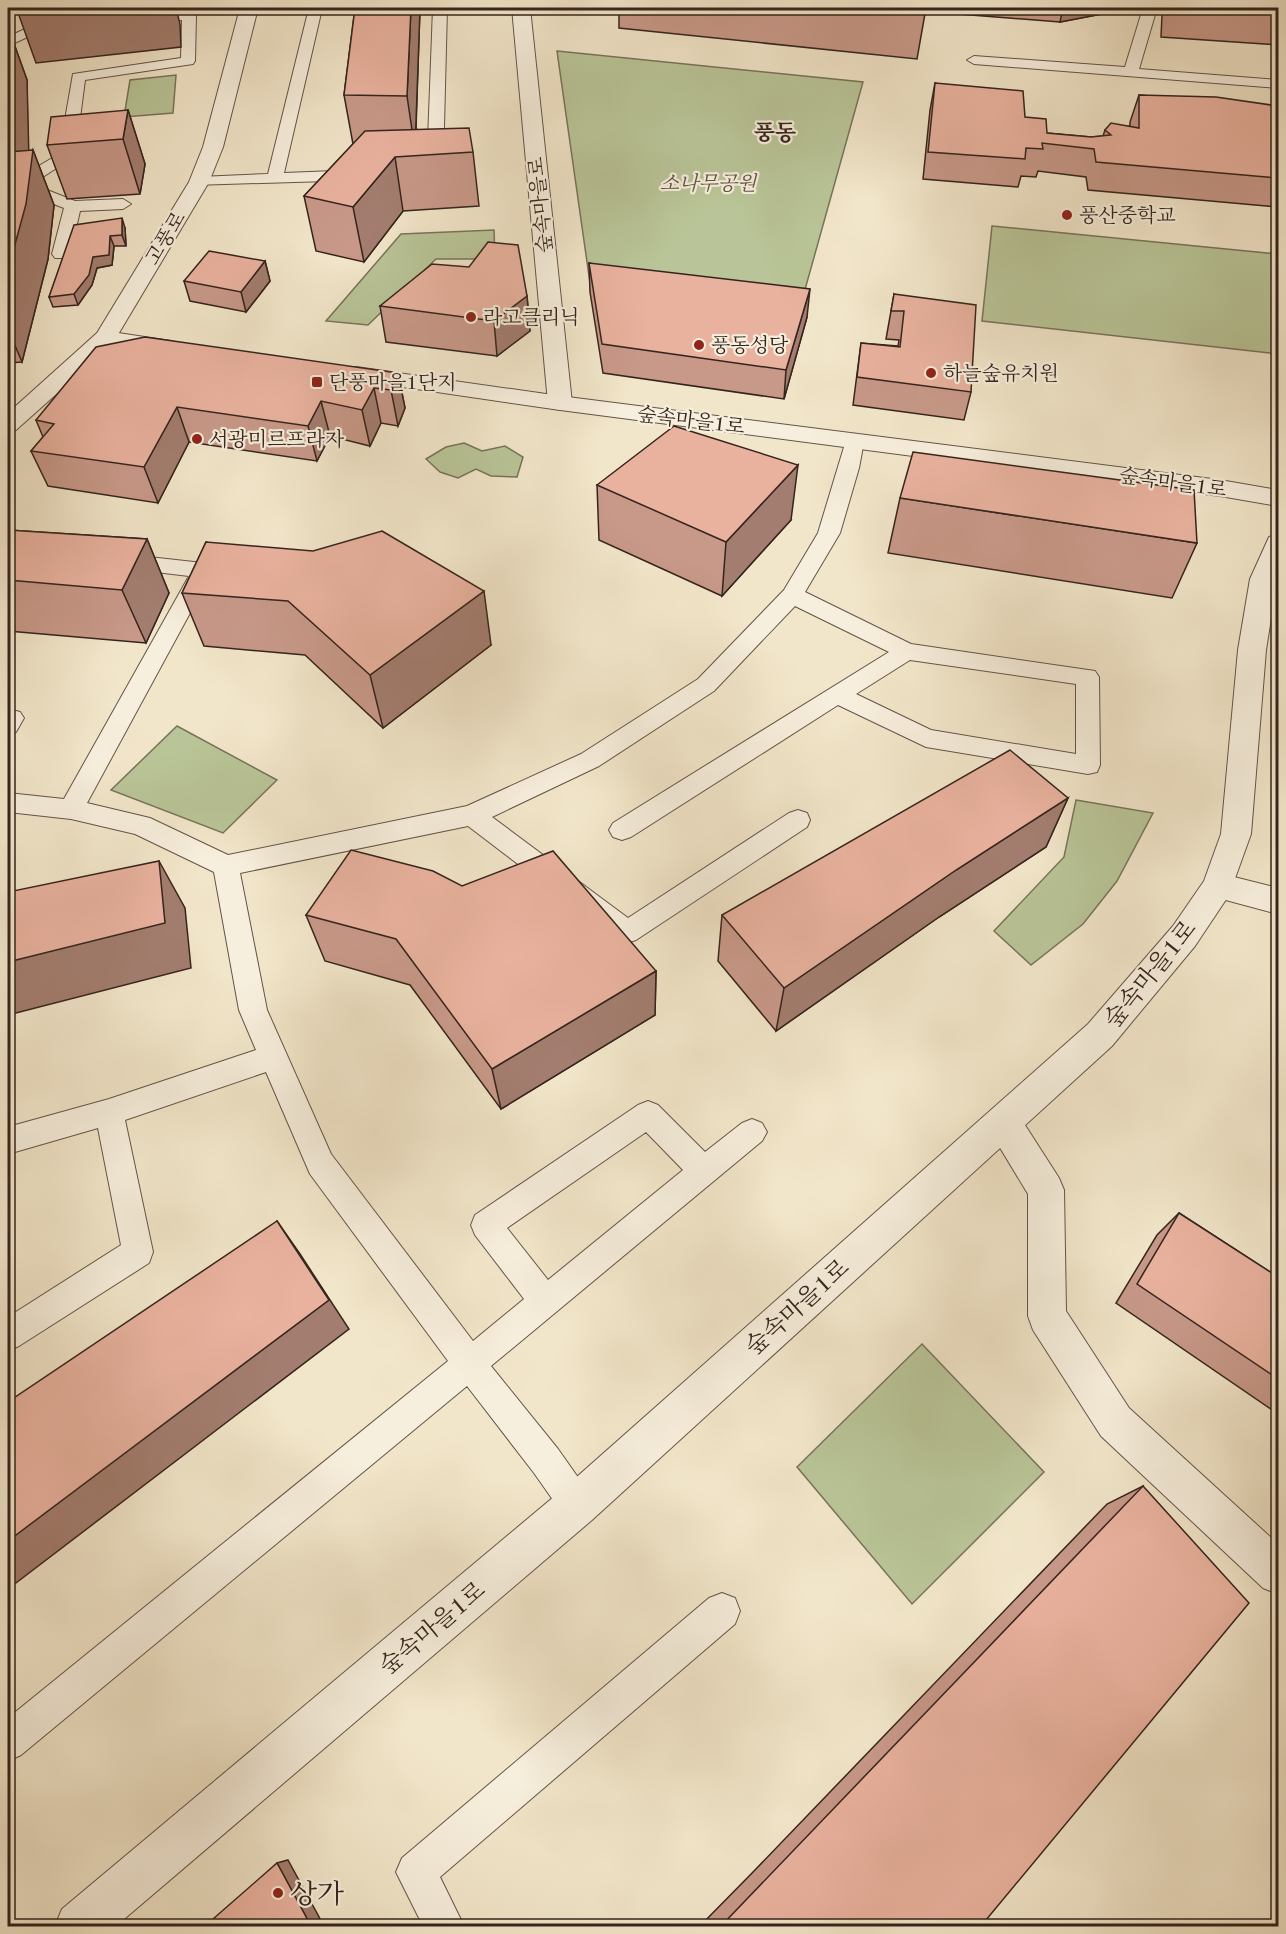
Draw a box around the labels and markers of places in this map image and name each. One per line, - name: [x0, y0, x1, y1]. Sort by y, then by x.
- place label: 풍산중학교: [1079, 205, 1176, 227]
- marker: 풍산중학교: [1060, 208, 1074, 222]
- place label: 라고클리닉: [483, 307, 580, 329]
- marker: 라고클리닉: [464, 310, 478, 324]
- place label: 풍동성당: [711, 335, 789, 357]
- marker: 풍동성당: [692, 338, 706, 352]
- place label: 하늘숲유치원: [943, 363, 1059, 385]
- marker: 하늘숲유치원: [924, 366, 938, 380]
- place label: 단풍마을1단지: [329, 372, 457, 394]
- marker: 단풍마을1단지: [310, 375, 324, 389]
- place label: 서광미르프라자: [209, 429, 345, 451]
- marker: 서광미르프라자: [190, 432, 204, 446]
- place label: 상가: [290, 1880, 344, 1910]
- marker: 상가: [271, 1886, 285, 1900]

